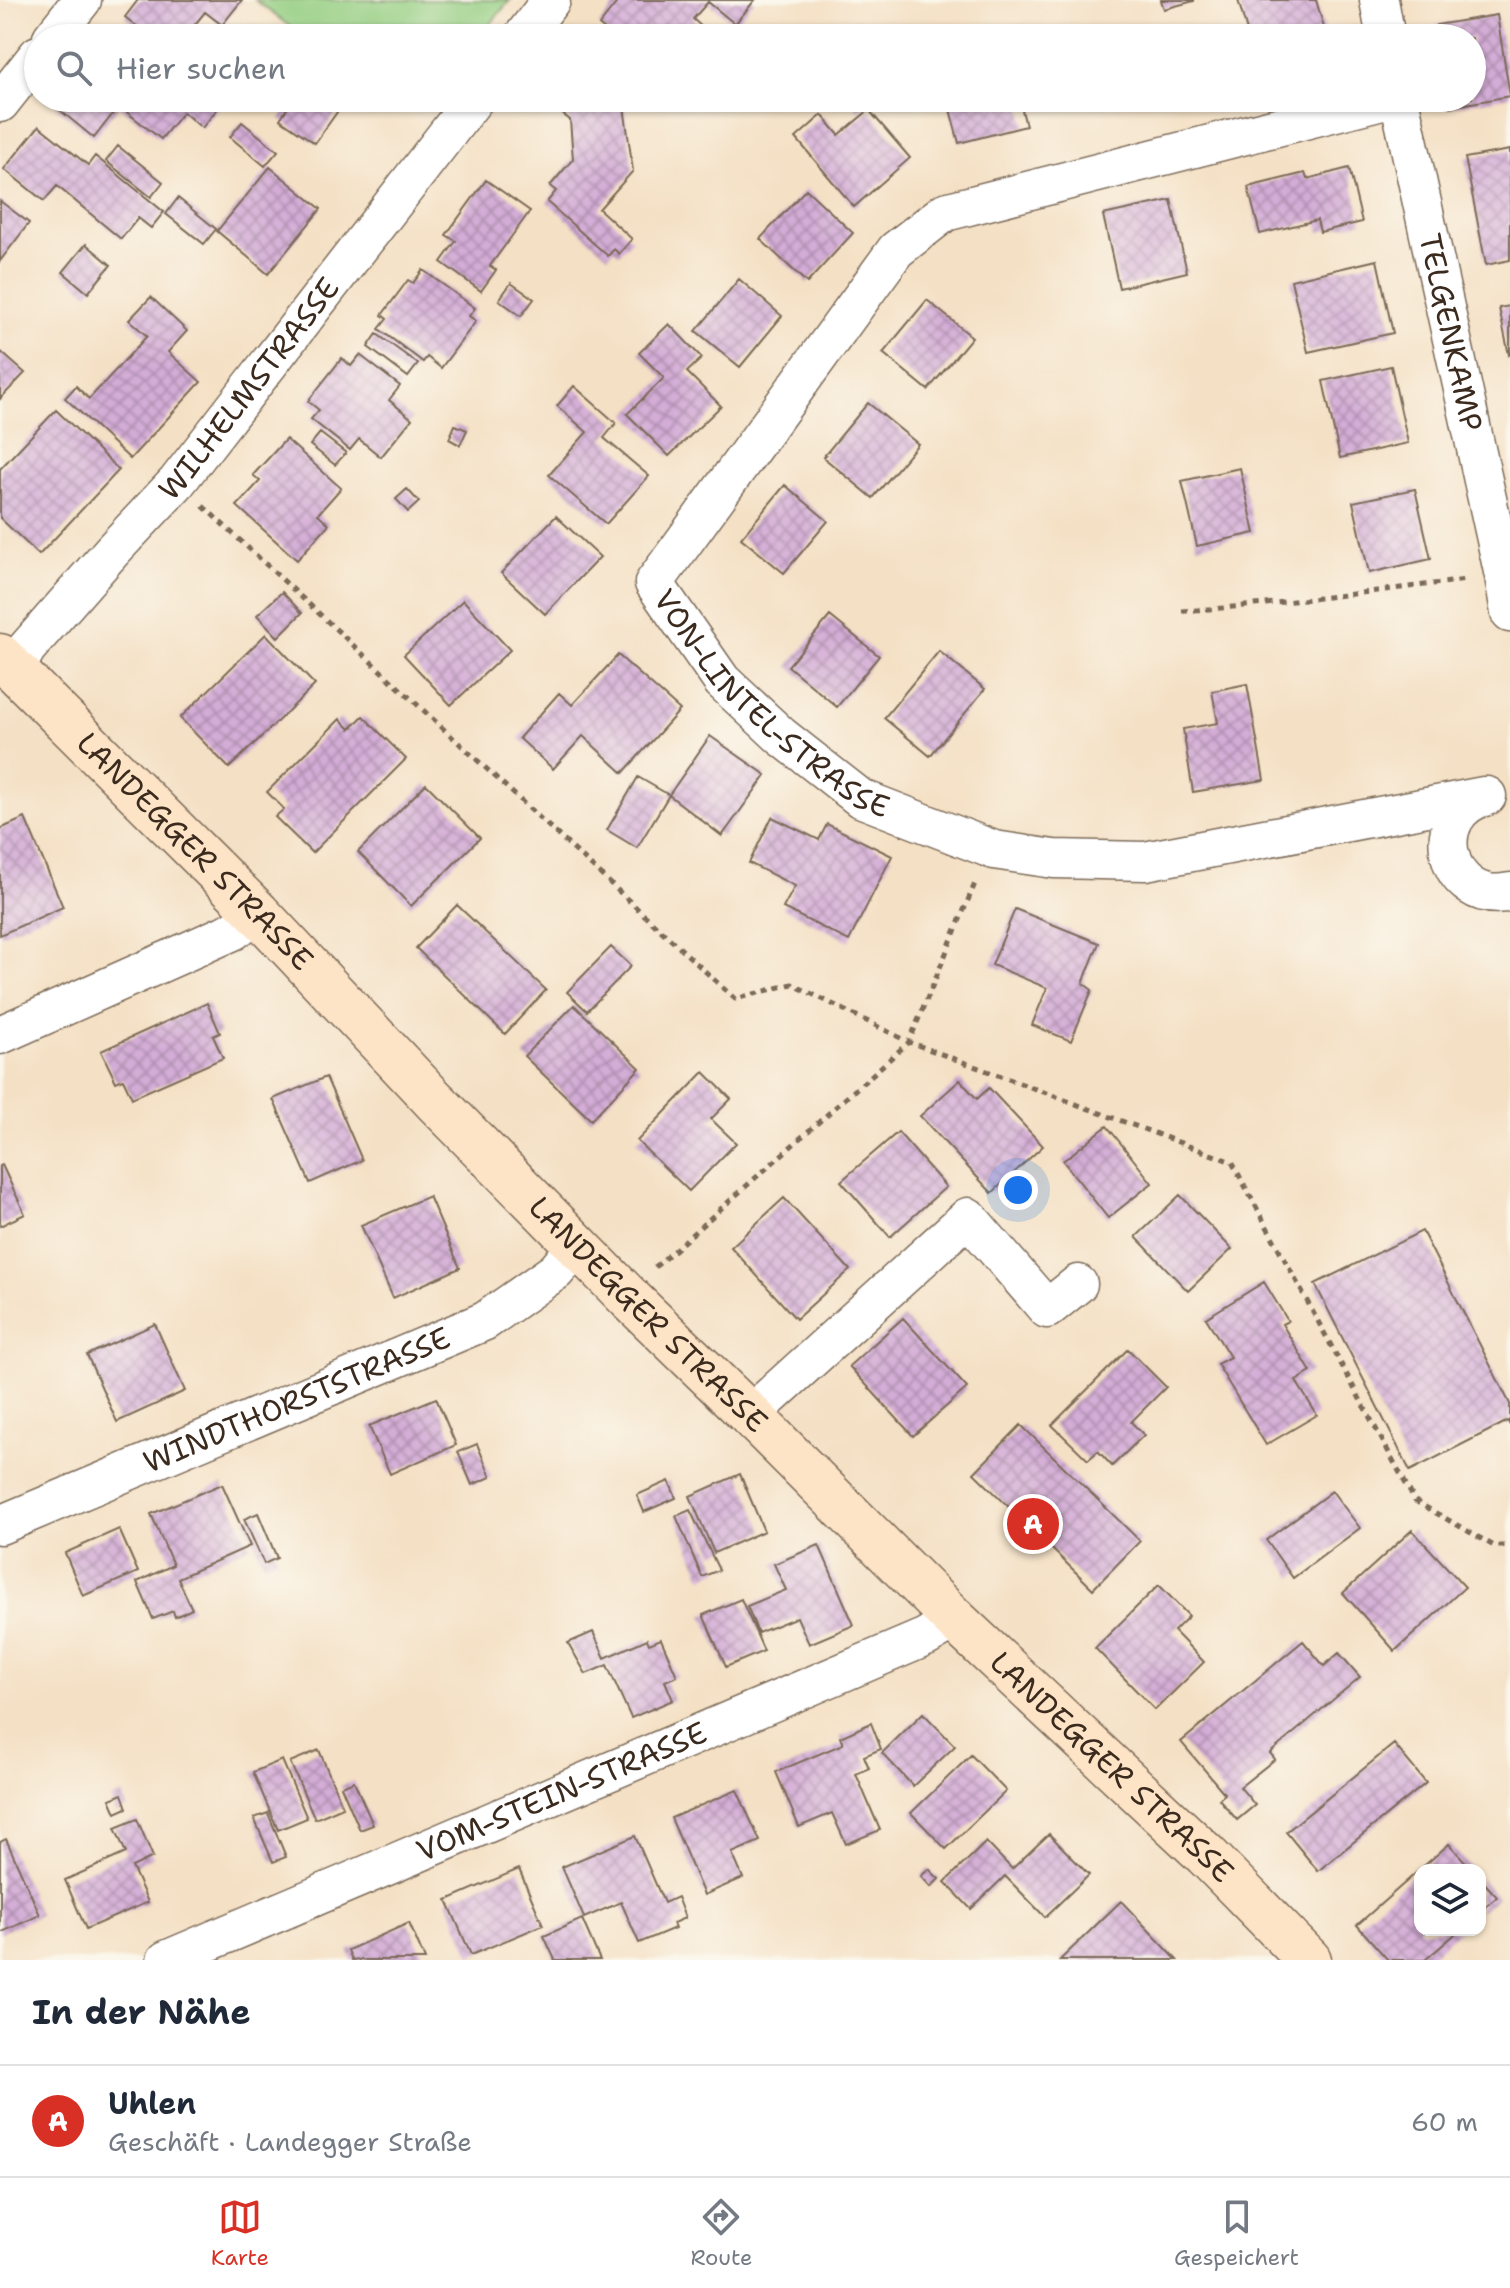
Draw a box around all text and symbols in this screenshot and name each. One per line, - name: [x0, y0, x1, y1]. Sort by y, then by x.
- search box: [24, 24, 1486, 112]
- icon: search: [52, 46, 96, 90]
- text: Hier suchen: [116, 48, 286, 89]
- street label: TELGENKAMP: [1409, 230, 1493, 435]
- street label: WILHELMSTRASSE: [149, 269, 348, 509]
- street label: VON-LINTEL-STRASSE: [644, 581, 895, 827]
- street label: LANDEGGER STRASSE: [68, 723, 323, 979]
- your location: [998, 1170, 1038, 1210]
- street label: LANDEGGER STRASSE: [520, 1187, 777, 1441]
- street label: WINDTHORSTSTRASSE: [137, 1317, 456, 1482]
- pin: A: [1007, 1494, 1059, 1554]
- street label: LANDEGGER STRASSE: [981, 1642, 1243, 1891]
- street label: VOM-STEIN-STRASSE: [410, 1712, 713, 1871]
- map controls: [1414, 1864, 1486, 1936]
- button: layers: [1414, 1864, 1486, 1936]
- text: In der Nähe: [32, 1989, 251, 2035]
- text: Uhlen: [108, 2083, 196, 2124]
- text: A: [48, 2104, 68, 2139]
- text: 60 m: [1411, 2104, 1478, 2139]
- text: Geschäft · Landegger Straße: [108, 2124, 472, 2159]
- tab: Karte: [211, 2195, 269, 2272]
- tab: Route: [691, 2195, 752, 2272]
- tab: Gespeichert: [1174, 2195, 1299, 2272]

